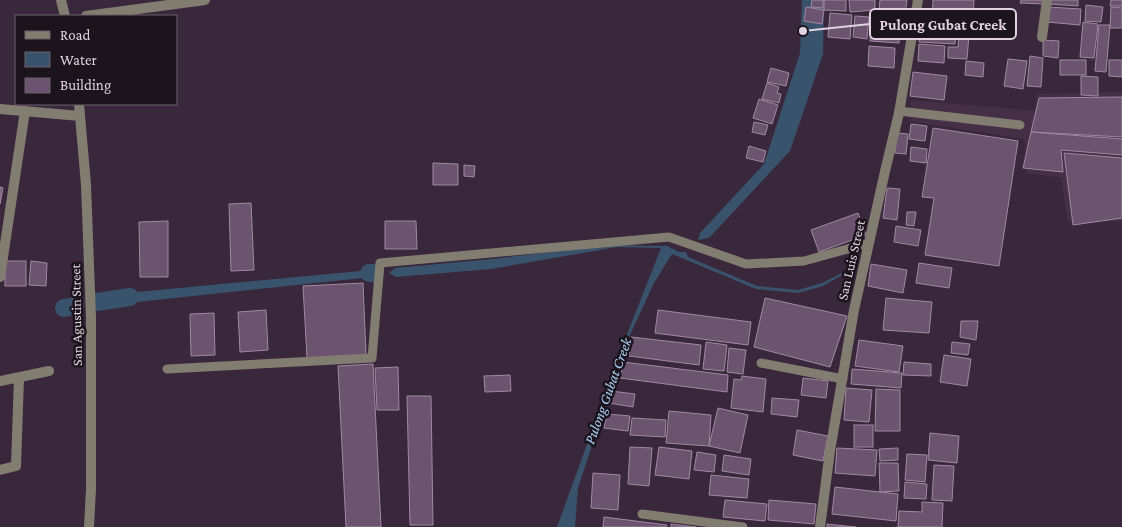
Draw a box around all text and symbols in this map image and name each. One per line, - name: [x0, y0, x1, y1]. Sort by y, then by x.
- callout: Pulong Gubat Creek: [870, 9, 1016, 39]
- legend: [15, 15, 178, 105]
- text: Pulong Gubat Creek: [880, 17, 1007, 33]
- text: Road: [60, 27, 91, 43]
- text: Water: [60, 52, 97, 68]
- text: Building: [60, 77, 111, 94]
- street label: San Luis Street: [834, 218, 868, 302]
- street label: San Agustin Street: [67, 264, 85, 366]
- water label: Pulong Gubat Creek: [581, 334, 636, 447]

